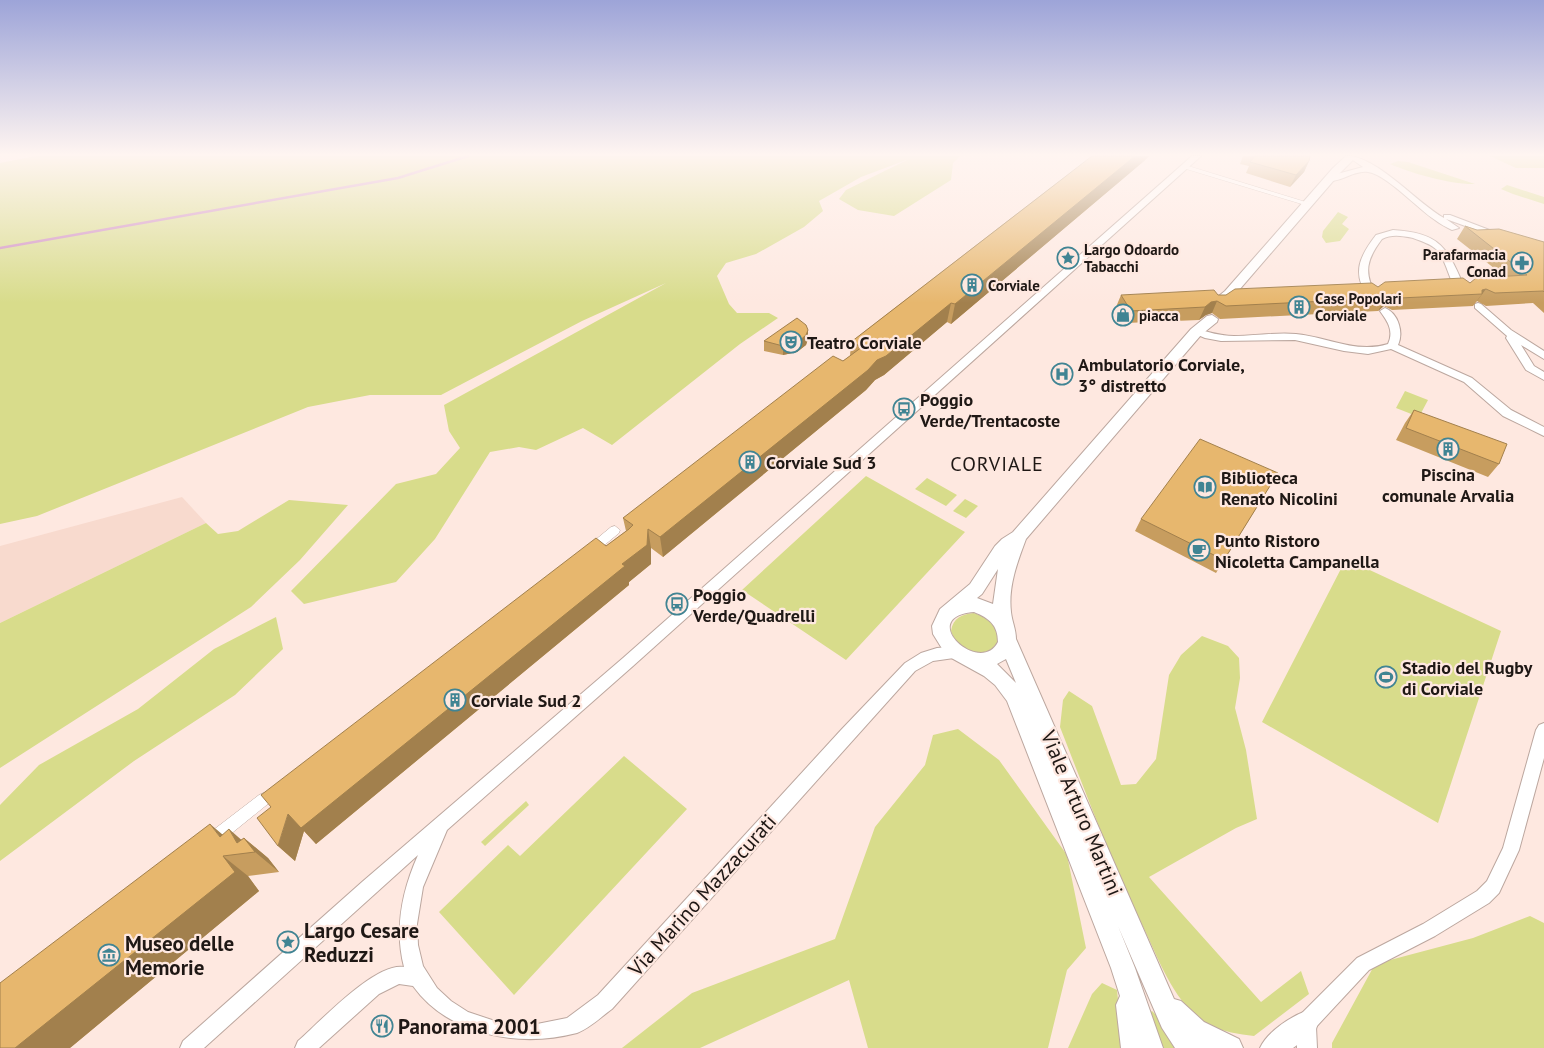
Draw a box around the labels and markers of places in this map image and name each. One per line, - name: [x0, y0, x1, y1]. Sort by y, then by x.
- place label: Largo Odoardo Tabacchi: [1084, 240, 1179, 276]
- place label: Parafarmacia Conad: [1423, 245, 1506, 281]
- place icon: Largo Odoardo Tabacchi: [1056, 246, 1080, 270]
- pharmacy icon: Parafarmacia Conad: [1510, 251, 1534, 275]
- building icon: Corviale: [960, 273, 984, 297]
- place label: Corviale: [988, 276, 1040, 295]
- place label: Case Popolari Corviale: [1315, 289, 1402, 325]
- building icon: Case Popolari Corviale: [1287, 295, 1311, 319]
- shop icon: piacca: [1111, 303, 1135, 327]
- place label: piacca: [1139, 306, 1179, 325]
- theatre icon: Teatro Corviale: [779, 330, 803, 354]
- place label: Teatro Corviale: [807, 331, 922, 354]
- place label: Ambulatorio Corviale, 3° distretto: [1078, 353, 1245, 397]
- hospital icon: Ambulatorio Corviale, 3° distretto: [1050, 362, 1074, 386]
- place label: Poggio Verde/Trentacoste: [919, 388, 1060, 432]
- bus stop icon: Poggio Verde/Trentacoste: [892, 397, 916, 421]
- building icon: Piscina comunale Arvalia: [1436, 437, 1460, 461]
- building icon: Corviale Sud 3: [738, 450, 762, 474]
- place label: Corviale Sud 3: [766, 451, 876, 474]
- place label: Piscina comunale Arvalia: [1382, 463, 1514, 507]
- place label: Biblioteca Renato Nicolini: [1221, 466, 1338, 510]
- library icon: Biblioteca Renato Nicolini: [1193, 475, 1217, 499]
- place label: Punto Ristoro Nicoletta Campanella: [1215, 529, 1379, 573]
- cafe icon: Punto Ristoro Nicoletta Campanella: [1187, 538, 1211, 562]
- place label: Poggio Verde/Quadrelli: [692, 583, 815, 627]
- bus stop icon: Poggio Verde/Quadrelli: [665, 592, 689, 616]
- place label: Stadio del Rugby di Corviale: [1402, 656, 1533, 700]
- sports icon: Stadio del Rugby di Corviale: [1374, 665, 1398, 689]
- building icon: Corviale Sud 2: [443, 688, 467, 712]
- place label: Corviale Sud 2: [471, 689, 581, 712]
- place label: Largo Cesare Reduzzi: [304, 917, 419, 968]
- place label: Museo delle Memorie: [125, 930, 234, 981]
- place icon: Largo Cesare Reduzzi: [276, 930, 300, 954]
- museum icon: Museo delle Memorie: [97, 943, 121, 967]
- place label: Panorama 2001: [398, 1013, 541, 1040]
- restaurant icon: Panorama 2001: [370, 1014, 394, 1038]

